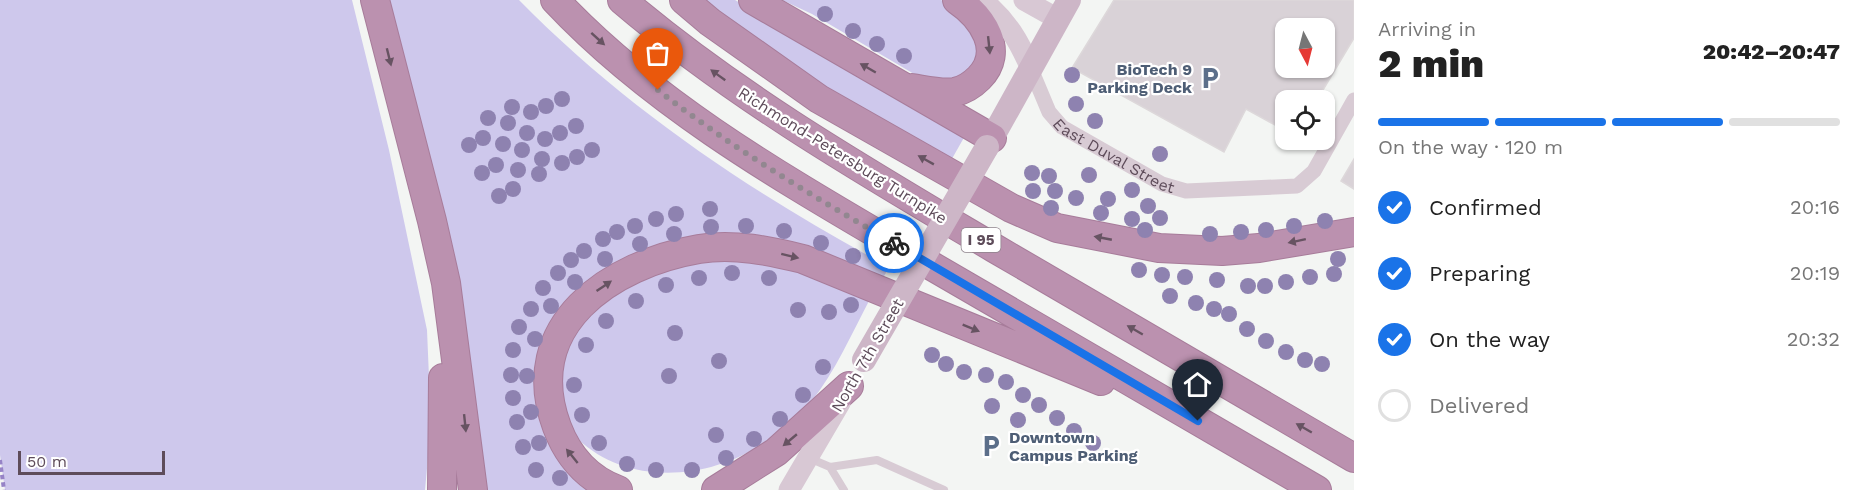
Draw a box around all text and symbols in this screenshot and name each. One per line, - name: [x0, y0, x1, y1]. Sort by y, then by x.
- text: Arriving in: [1378, 17, 1476, 41]
- north arrow: [1275, 18, 1335, 78]
- map controls: [1275, 18, 1335, 150]
- pin: [632, 28, 683, 90]
- one-way arrow: [590, 32, 605, 46]
- one-way arrow: [984, 36, 994, 55]
- icon: bag: [641, 37, 674, 70]
- text: 20:42–20:47: [1703, 39, 1840, 64]
- text: 2 min: [1378, 41, 1484, 86]
- one-way arrow: [385, 48, 395, 66]
- place label: BioTech 9 Parking Deck: [1087, 60, 1192, 97]
- one-way arrow: [859, 63, 876, 73]
- parking icon: BioTech 9 Parking Deck: [1197, 65, 1223, 91]
- one-way arrow: [710, 69, 726, 81]
- street label: Richmond-Petersburg Turnpike: [735, 83, 951, 228]
- button: locate: [1275, 90, 1335, 150]
- street label: East Duval Street: [1049, 115, 1177, 197]
- text: On the way · 120 m: [1378, 135, 1563, 159]
- one-way arrow: [918, 155, 934, 166]
- icon: check: [1378, 191, 1411, 224]
- text: Confirmed: [1429, 195, 1542, 220]
- text: 20:16: [1790, 195, 1840, 219]
- courier: [864, 213, 924, 273]
- icon: bike: [878, 227, 911, 260]
- road number: I 95: [962, 228, 1000, 252]
- one-way arrow: [1093, 233, 1112, 242]
- one-way arrow: [1287, 237, 1306, 247]
- one-way arrow: [781, 252, 800, 261]
- icon: check: [1378, 257, 1411, 290]
- text: Preparing: [1429, 261, 1530, 286]
- text: 20:19: [1790, 261, 1840, 285]
- one-way arrow: [595, 280, 611, 292]
- street label: North 7th Street: [827, 295, 908, 415]
- icon: check: [1378, 323, 1411, 356]
- one-way arrow: [962, 324, 980, 333]
- one-way arrow: [1127, 324, 1143, 335]
- text: On the way: [1429, 327, 1550, 352]
- text: 20:32: [1787, 327, 1840, 351]
- pin: [1172, 359, 1223, 421]
- icon: home: [1181, 368, 1214, 401]
- text: Delivered: [1429, 393, 1529, 418]
- one-way arrow: [460, 414, 470, 433]
- one-way arrow: [1295, 423, 1312, 433]
- place label: Downtown Campus Parking: [1009, 428, 1138, 465]
- one-way arrow: [783, 433, 798, 446]
- parking icon: Downtown Campus Parking: [978, 433, 1004, 459]
- scale bar: [18, 448, 165, 476]
- one-way arrow: [567, 448, 579, 463]
- text: 50 m: [27, 452, 67, 471]

